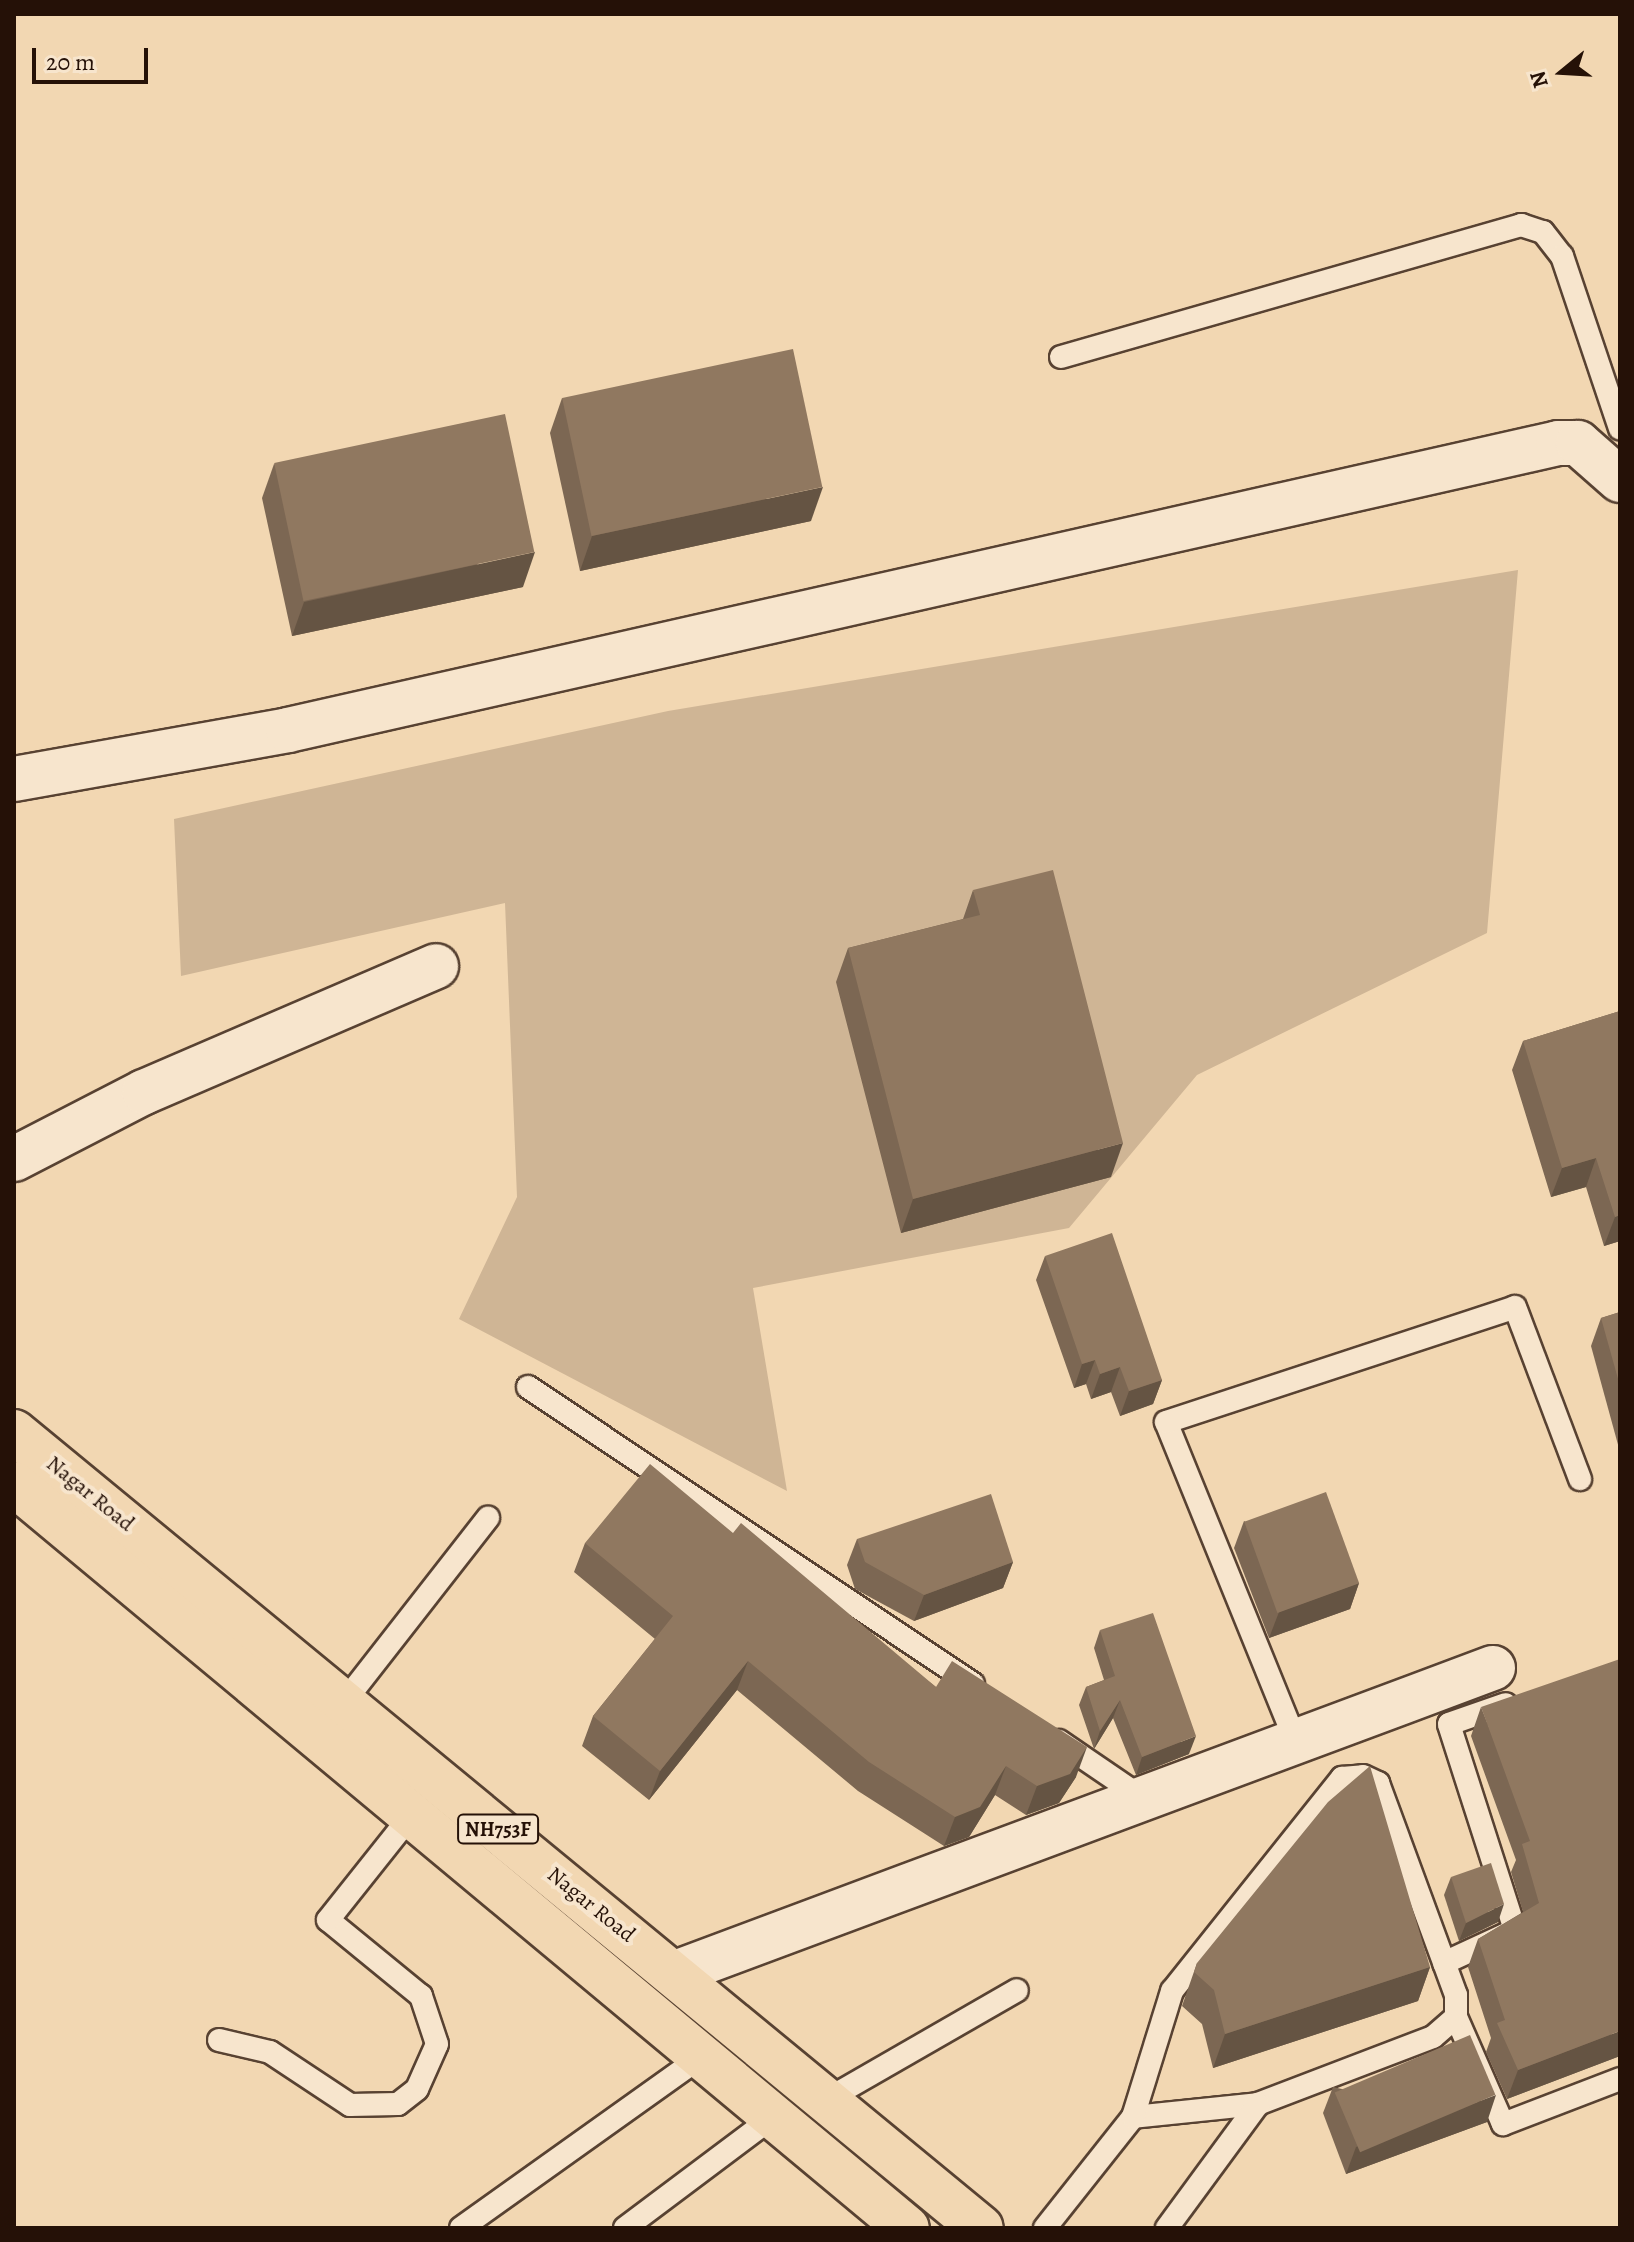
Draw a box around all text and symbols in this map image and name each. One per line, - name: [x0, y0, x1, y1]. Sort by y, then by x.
- scale bar: [36, 32, 152, 82]
- north arrow: [1522, 32, 1602, 112]
- text: 20 m: [46, 46, 95, 78]
- text: N: [1522, 67, 1556, 92]
- street label: Nagar Road: [41, 1451, 139, 1537]
- road number: NH753F: [456, 1813, 540, 1845]
- street label: Nagar Road: [542, 1862, 640, 1948]

